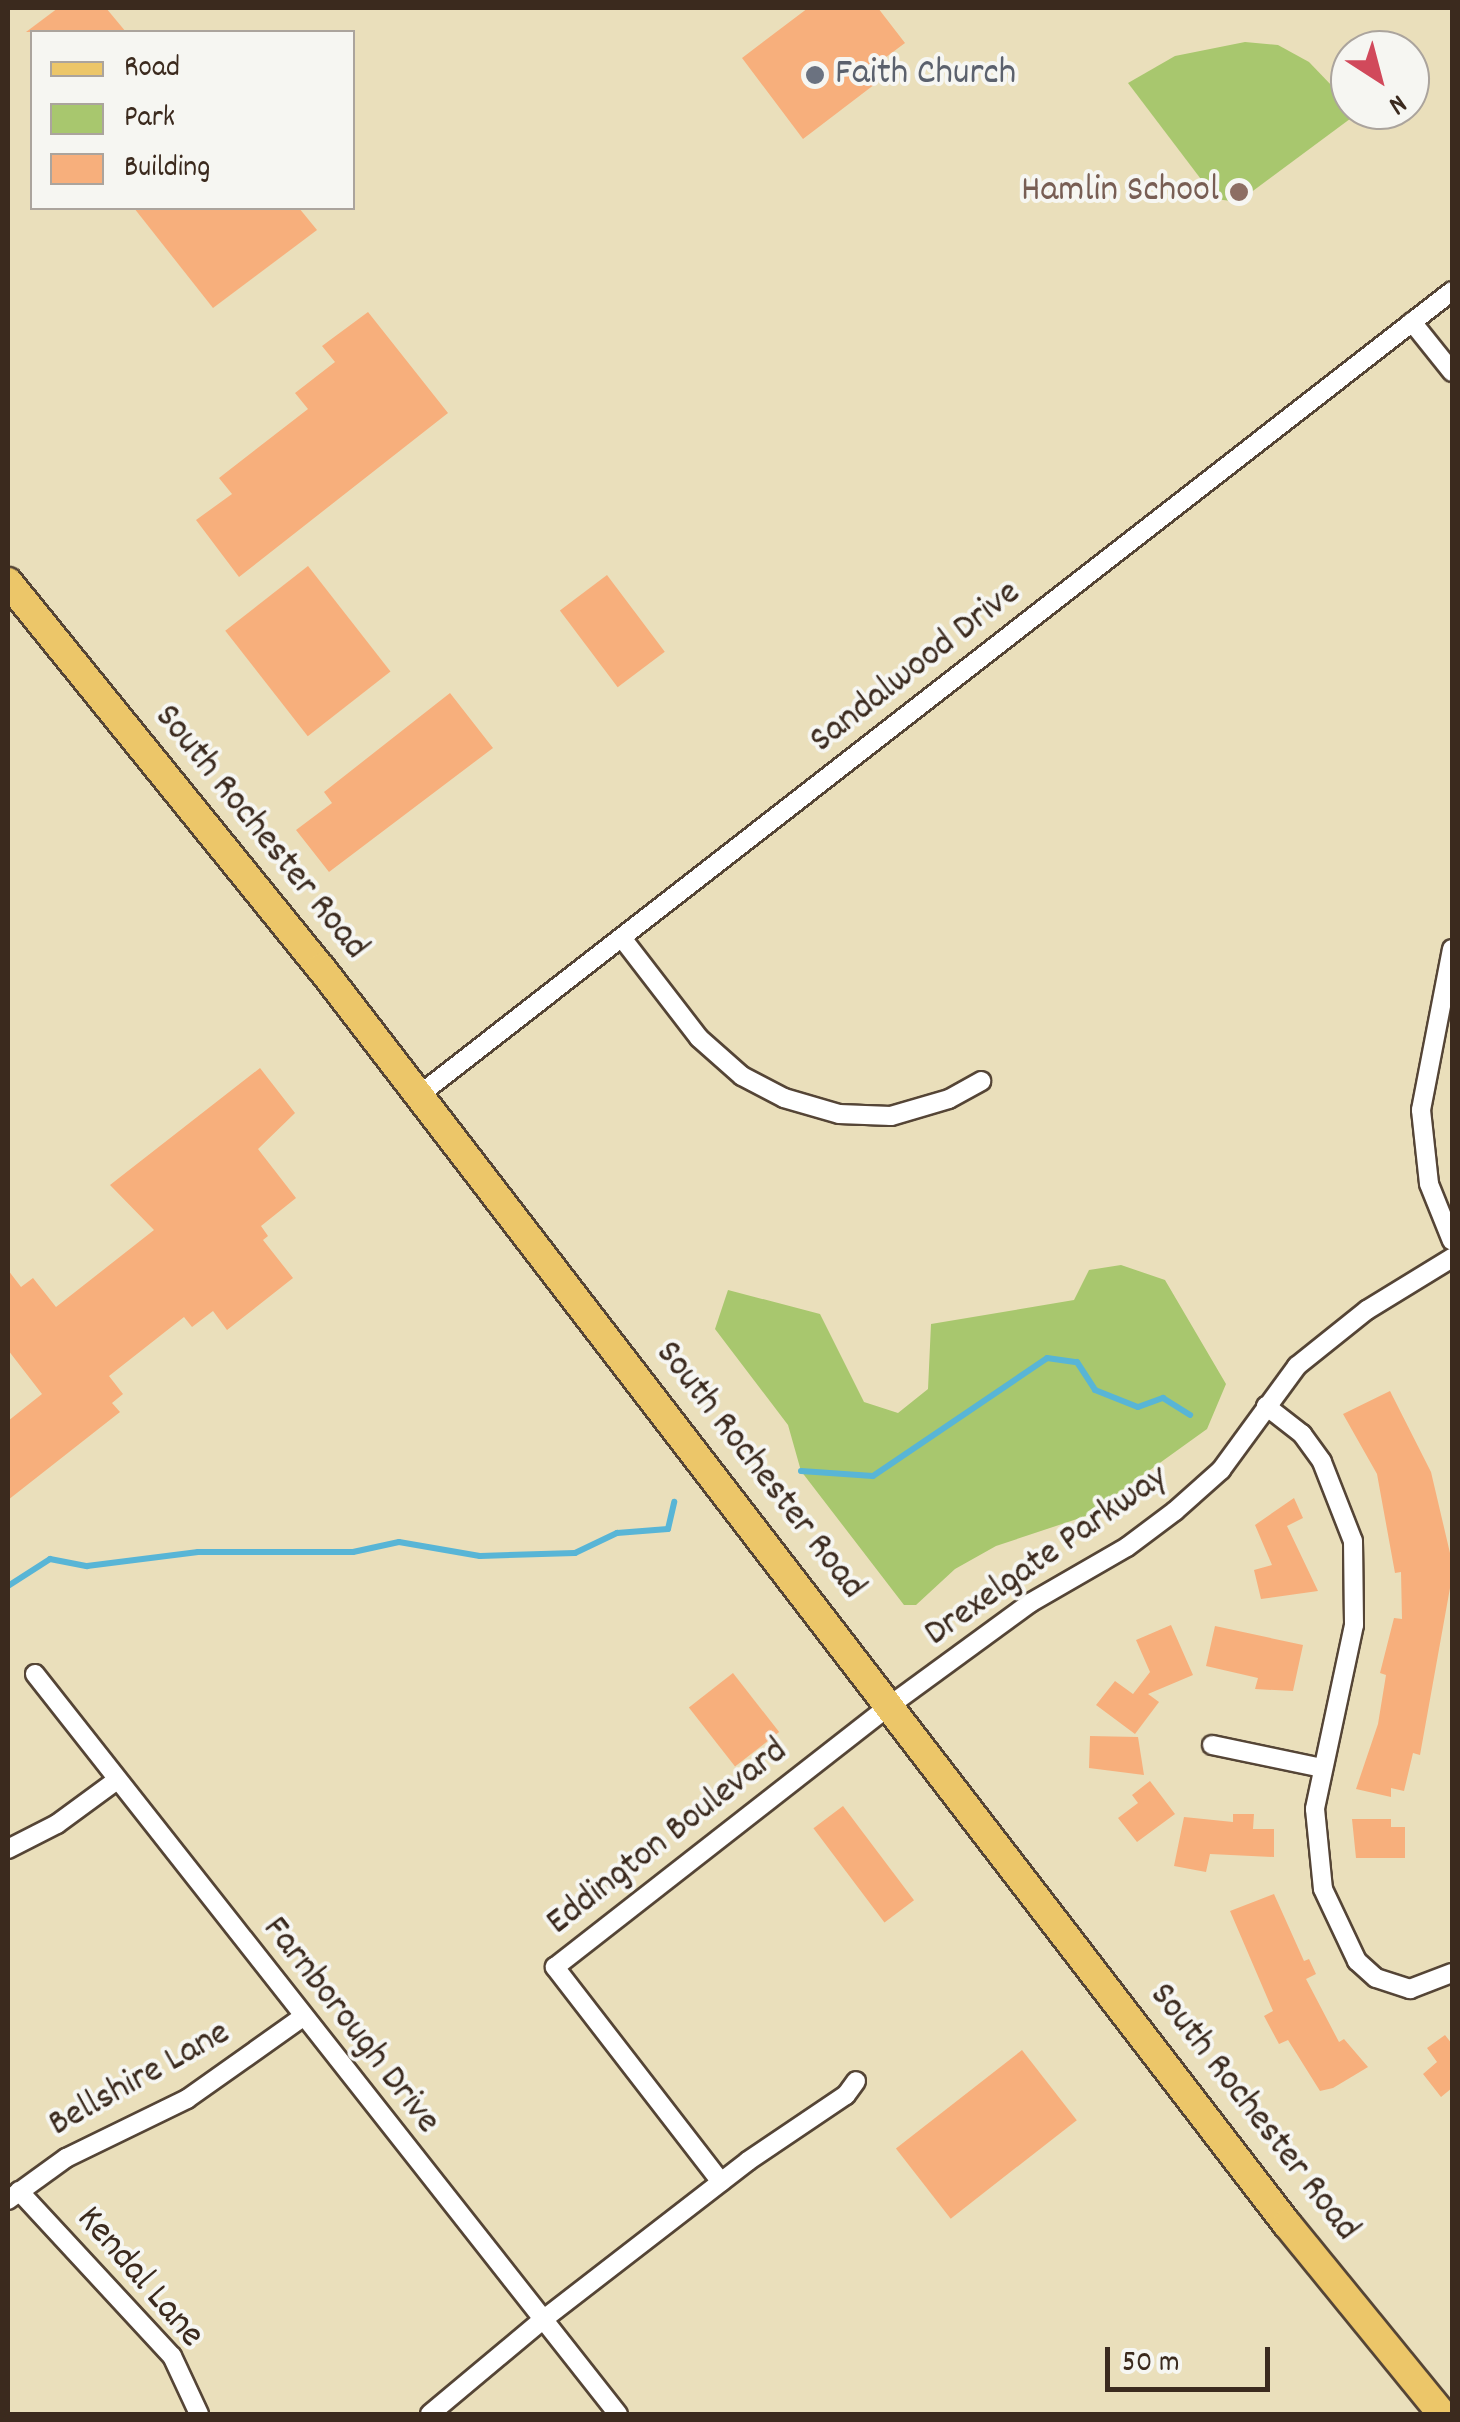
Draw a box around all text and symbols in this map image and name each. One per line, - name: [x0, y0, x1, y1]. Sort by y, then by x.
- legend: [30, 30, 355, 210]
- north arrow: [1330, 30, 1430, 130]
- text: Road: [124, 48, 180, 91]
- place label: Faith Church: [835, 52, 1016, 98]
- marker: Faith Church: [804, 64, 826, 86]
- text: N: [1379, 82, 1414, 123]
- text: Park: [124, 98, 175, 141]
- text: Building: [124, 148, 210, 191]
- place label: Hamlin School: [1021, 169, 1219, 215]
- marker: Hamlin School: [1228, 181, 1250, 203]
- street label: Sandalwood Drive: [802, 572, 1030, 764]
- street label: South Rochester Road: [143, 696, 377, 970]
- street label: South Rochester Road: [644, 1333, 874, 1609]
- street label: Drexelgate Parkway: [917, 1456, 1177, 1658]
- street label: Eddington Boulevard: [538, 1730, 798, 1946]
- street label: Farnborough Drive: [251, 1908, 449, 2144]
- street label: South Rochester Road: [1138, 1975, 1368, 2251]
- street label: Bellshire Lane: [41, 2011, 239, 2149]
- street label: Kendal Lane: [65, 2198, 213, 2358]
- scale bar: [1110, 2327, 1275, 2389]
- text: 50 m: [1122, 2343, 1180, 2386]

